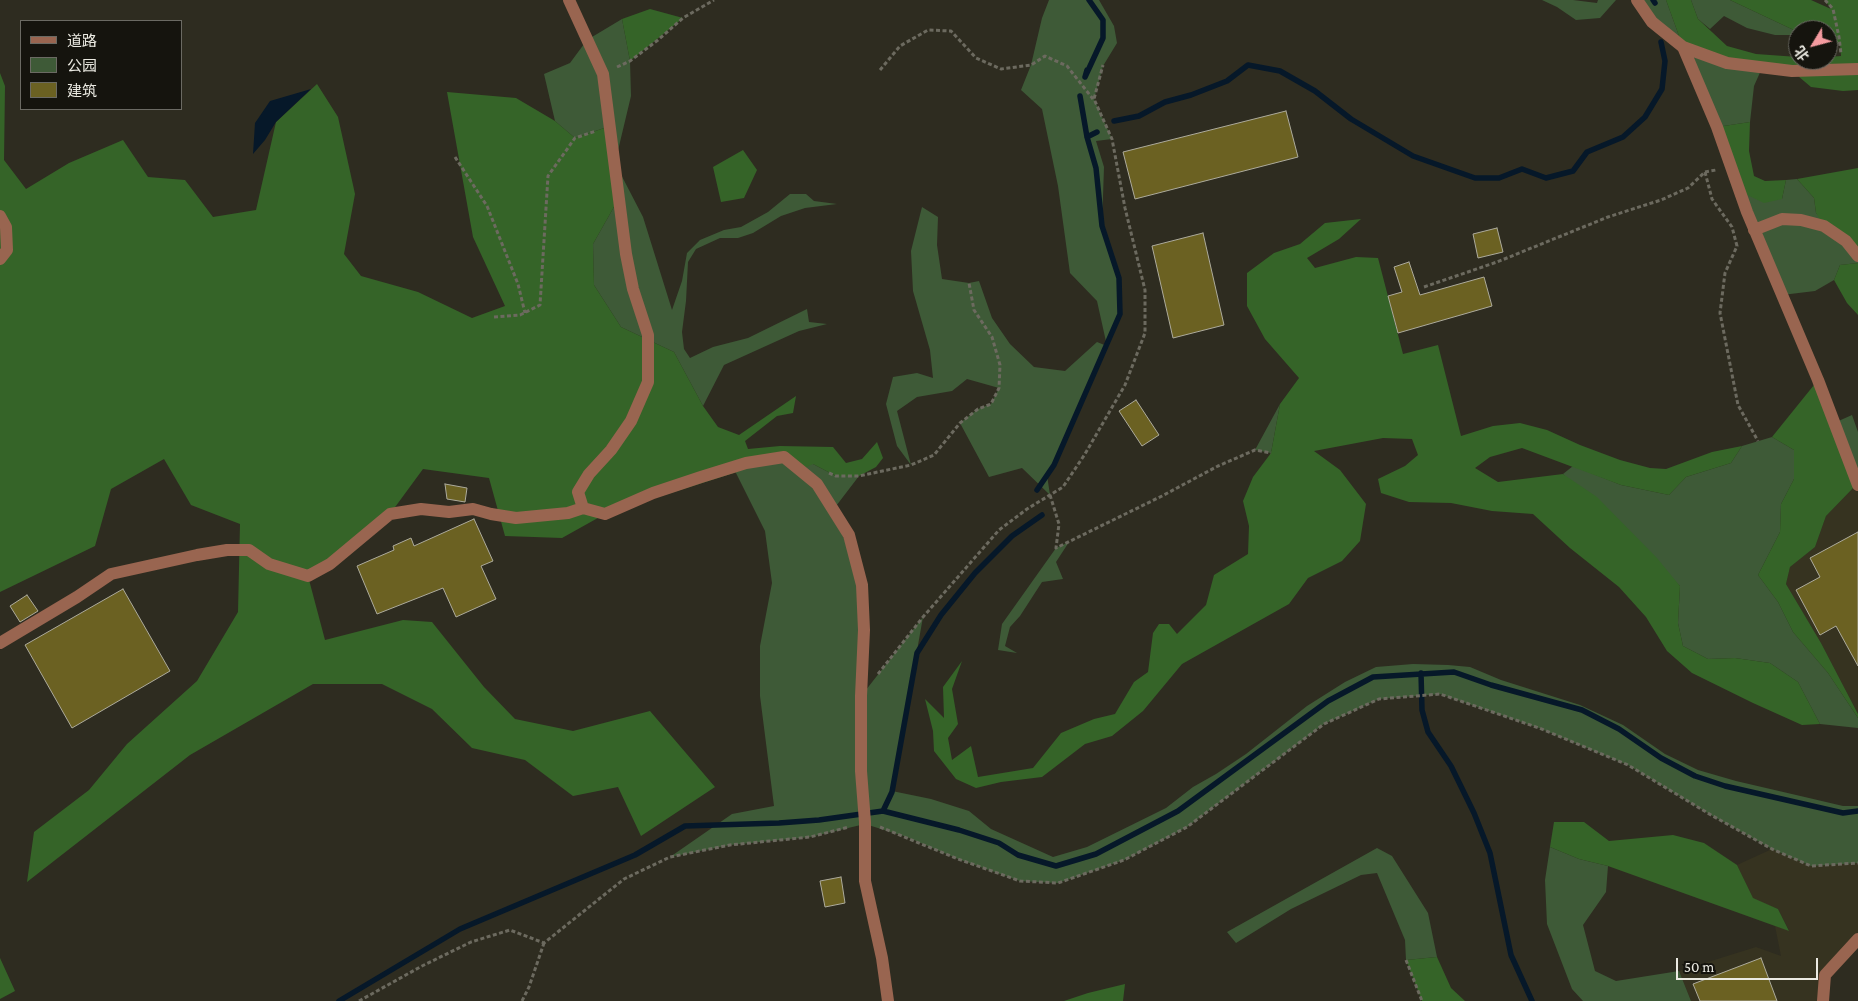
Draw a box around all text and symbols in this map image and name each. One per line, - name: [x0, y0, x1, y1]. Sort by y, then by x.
- legend: [20, 20, 182, 110]
- north arrow: [1788, 20, 1838, 70]
- text: 道路: [67, 33, 97, 49]
- text: 北: [1791, 43, 1812, 64]
- text: 公园: [67, 58, 97, 74]
- text: 建筑: [67, 83, 97, 99]
- scale bar: [1678, 948, 1820, 980]
- text: 50 m: [1684, 959, 1714, 975]

